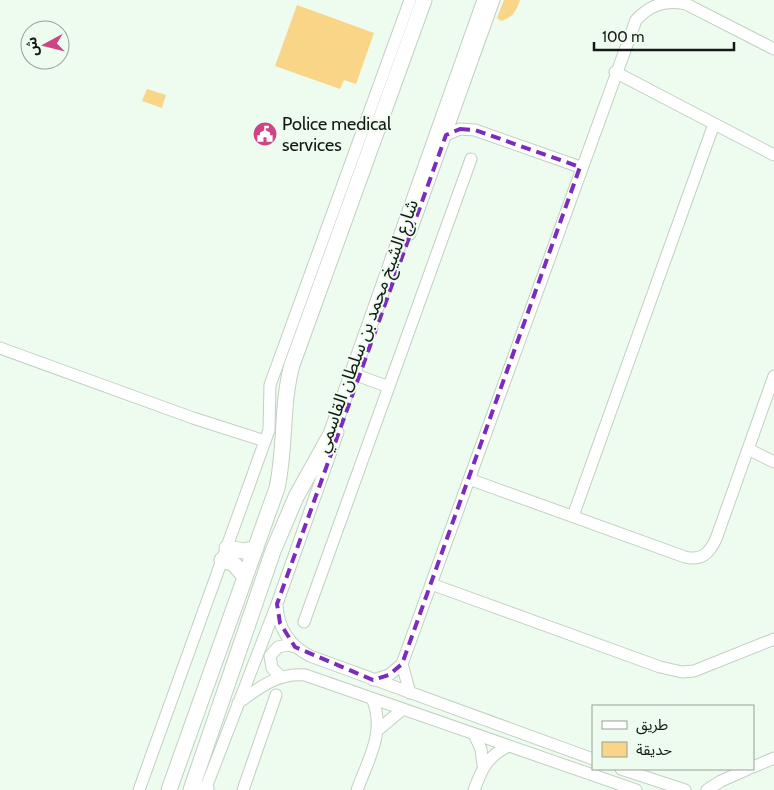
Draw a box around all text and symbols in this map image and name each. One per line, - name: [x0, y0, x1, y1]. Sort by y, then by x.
- north arrow: [20, 20, 70, 70]
- scale bar: [594, 20, 734, 52]
- text: 100 m: [602, 28, 644, 46]
- text: ش: [22, 36, 42, 57]
- place label: Police medical services: [282, 113, 392, 156]
- public building icon: Police medical services: [252, 121, 278, 147]
- street label: شارع الشيخ محمد بن سلطان القاسمي: [311, 197, 426, 457]
- legend: [592, 705, 754, 770]
- text: طريق: [636, 716, 668, 735]
- text: حديقة: [636, 741, 672, 759]

